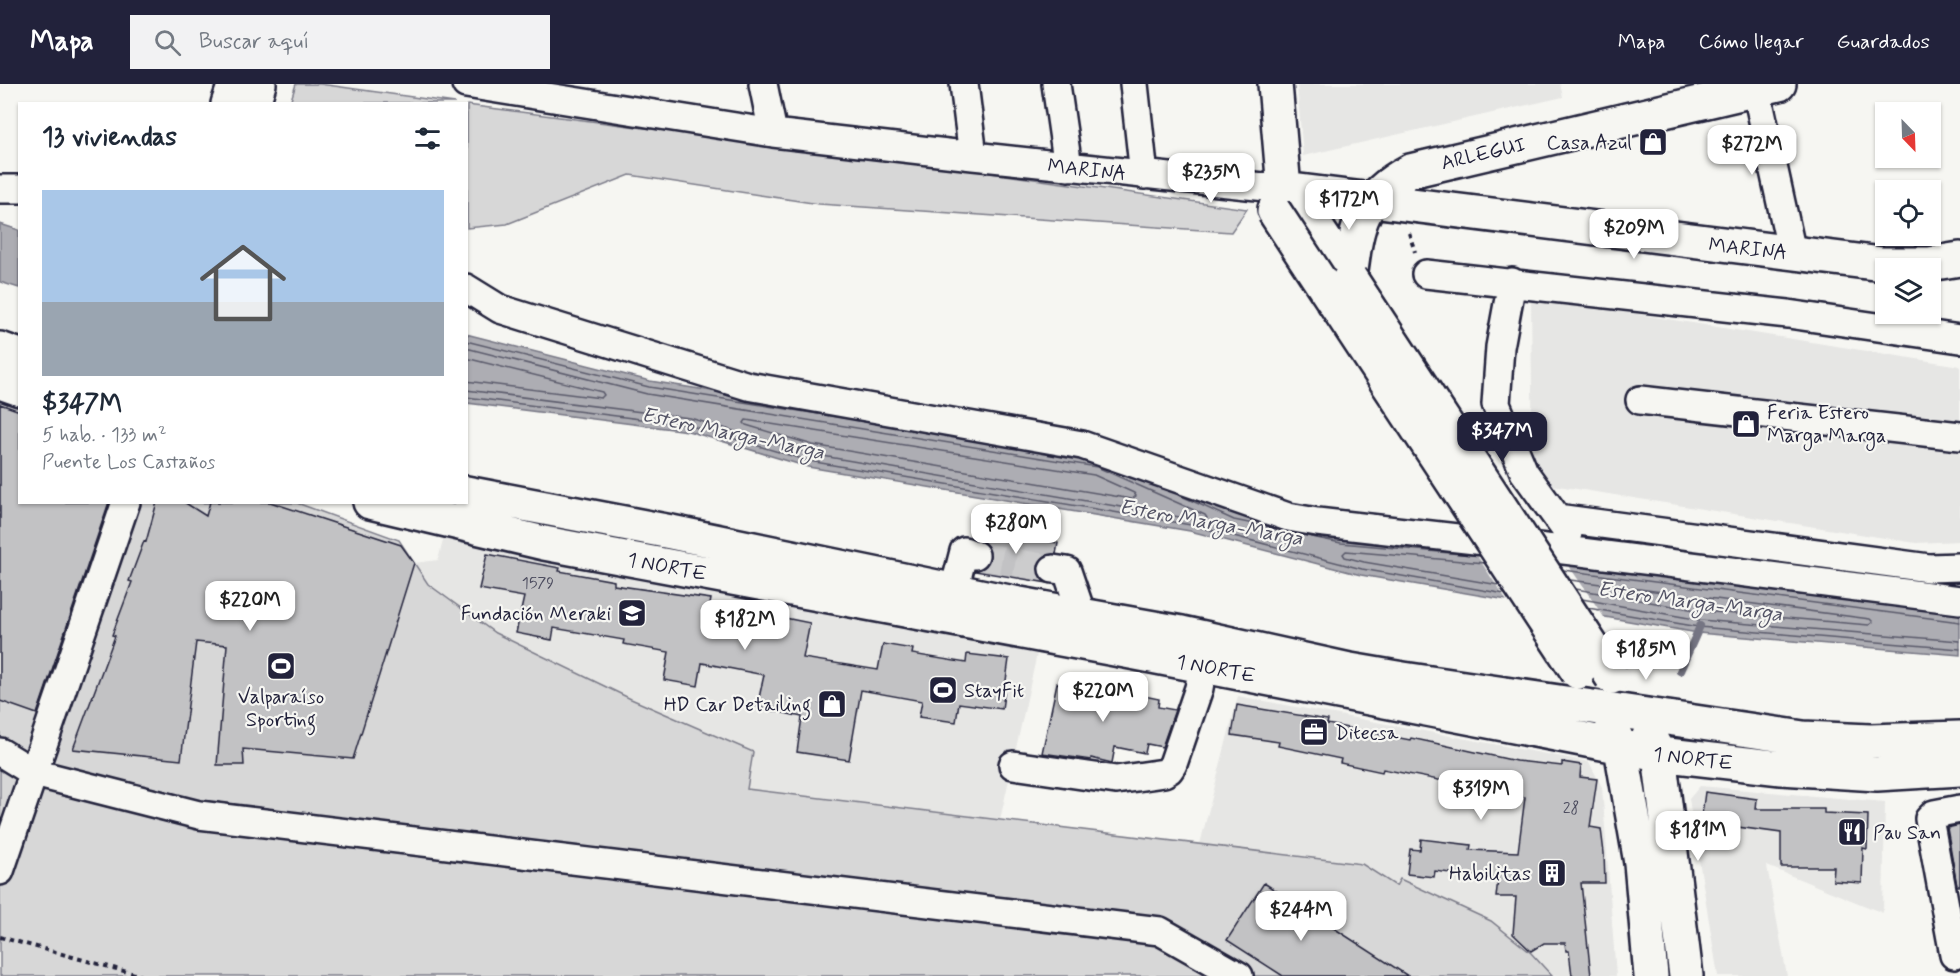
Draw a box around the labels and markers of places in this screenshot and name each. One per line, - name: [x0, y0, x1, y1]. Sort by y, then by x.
- pin: $272M: [1710, 125, 1794, 176]
- shop icon: Casa Azul: [1637, 126, 1669, 158]
- place label: Casa Azul: [1547, 130, 1632, 157]
- pin: $235M: [1169, 153, 1253, 204]
- pin: $172M: [1307, 180, 1391, 231]
- pin: $209M: [1592, 209, 1676, 260]
- place label: Feria Estero Marga Marga: [1767, 400, 1886, 451]
- shop icon: Feria Estero Marga Marga: [1730, 408, 1762, 440]
- pin: $347M: [1460, 412, 1544, 463]
- pin: $280M: [974, 504, 1058, 555]
- pin: $220M: [208, 581, 292, 632]
- school or university icon: Fundación Meraki: [616, 597, 648, 629]
- pin: $182M: [703, 600, 787, 651]
- place label: Fundación Meraki: [461, 601, 611, 628]
- pin: $185M: [1604, 630, 1688, 681]
- sports icon: Valparaíso Sporting: [265, 650, 297, 682]
- pin: $220M: [1061, 672, 1145, 723]
- sports icon: StayFit: [927, 674, 959, 706]
- place label: StayFit: [964, 678, 1024, 705]
- place label: Valparaíso Sporting: [238, 684, 324, 736]
- shop icon: HD Car Detailing: [816, 688, 848, 720]
- place label: HD Car Detailing: [664, 692, 811, 721]
- office icon: Ditecsa: [1298, 716, 1330, 748]
- place label: Ditecsa: [1335, 720, 1399, 747]
- pin: $319M: [1439, 770, 1523, 821]
- pin: $181M: [1656, 811, 1740, 862]
- restaurant icon: Pau San: [1836, 816, 1868, 848]
- place label: Pau San: [1873, 820, 1941, 847]
- building icon: Habilitas: [1536, 857, 1568, 889]
- place label: Habilitas: [1449, 861, 1531, 888]
- pin: $244M: [1259, 891, 1343, 942]

